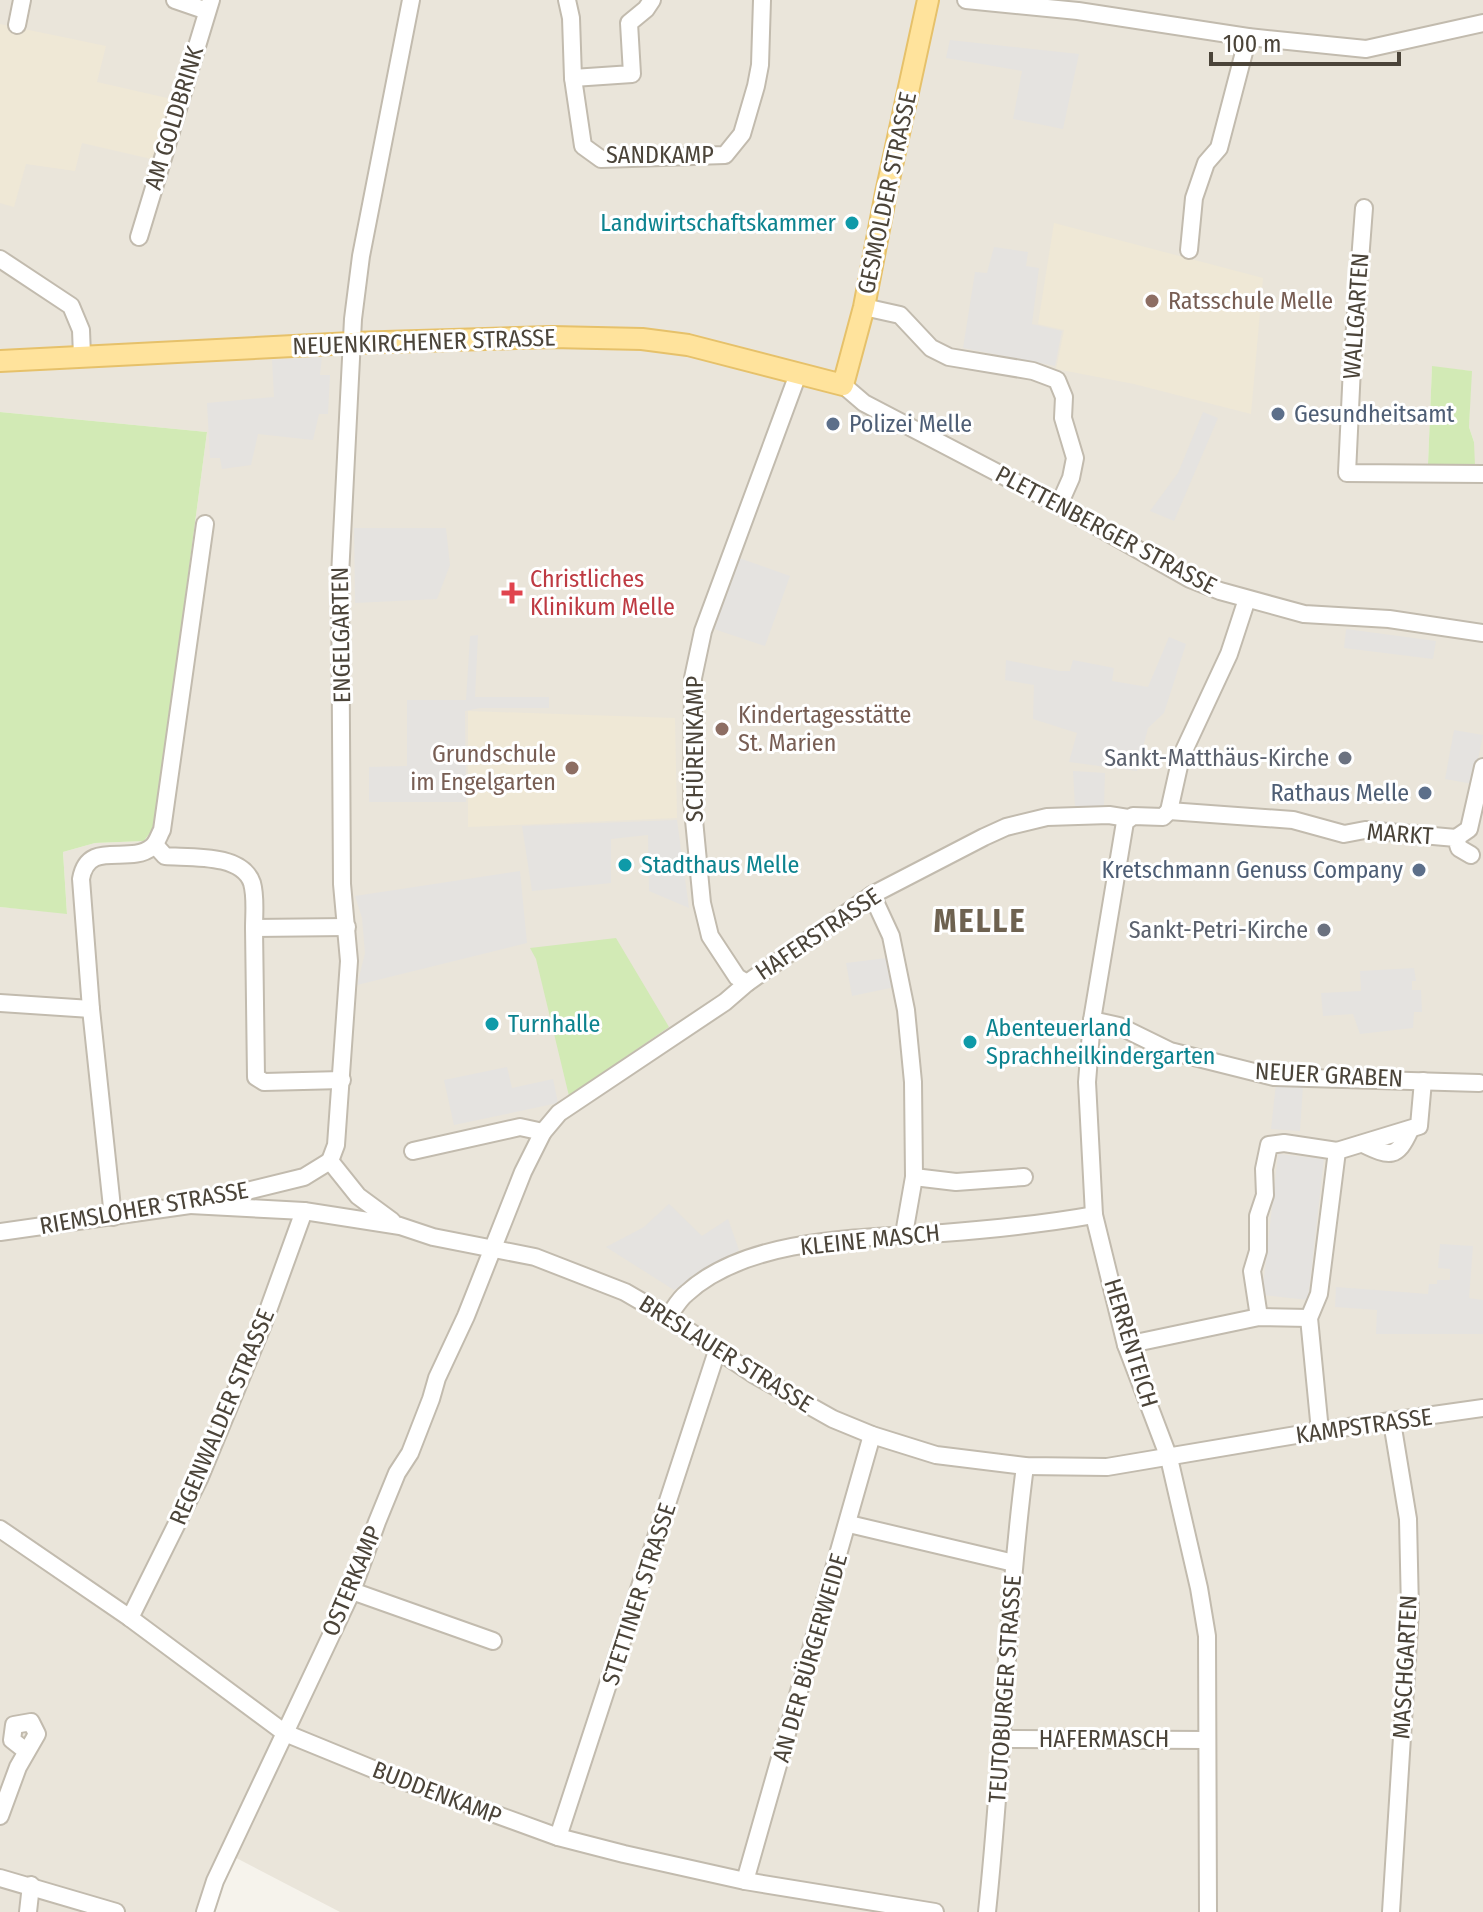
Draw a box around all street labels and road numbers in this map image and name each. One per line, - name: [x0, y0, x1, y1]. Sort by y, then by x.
- street label: AM GOLDBRINK: [139, 43, 209, 193]
- street label: GESMOLDER STRASSE: [852, 89, 922, 297]
- street label: SANDKAMP: [606, 141, 714, 169]
- street label: WALLGARTEN: [1338, 252, 1374, 380]
- street label: NEUENKIRCHENER STRASSE: [292, 323, 556, 361]
- street label: PLETTENBERGER STRASSE: [991, 460, 1221, 600]
- street label: ENGELGARTEN: [326, 567, 356, 703]
- street label: SCHÜRENKAMP: [681, 676, 709, 822]
- street label: MARKT: [1366, 818, 1434, 850]
- street label: HAFERSTRASSE: [750, 882, 886, 986]
- street label: NEUER GRABEN: [1254, 1057, 1404, 1093]
- street label: RIEMSLOHER STRASSE: [38, 1176, 250, 1240]
- street label: KLEINE MASCH: [799, 1219, 941, 1261]
- street label: HERRENTEICH: [1098, 1275, 1164, 1411]
- street label: BRESLAUER STRASSE: [634, 1289, 818, 1419]
- street label: REGENWALDER STRASSE: [164, 1305, 280, 1529]
- street label: KAMPSTRASSE: [1294, 1403, 1434, 1449]
- street label: STETTINER STRASSE: [596, 1499, 682, 1689]
- street label: OSTERKAMP: [316, 1522, 388, 1640]
- street label: AN DER BÜRGERWEIDE: [767, 1550, 853, 1766]
- street label: TEUTOBURGER STRASSE: [983, 1574, 1027, 1804]
- street label: MASCHGARTEN: [1387, 1594, 1423, 1740]
- street label: HAFERMASCH: [1039, 1725, 1169, 1753]
- street label: BUDDENKAMP: [369, 1756, 505, 1830]

